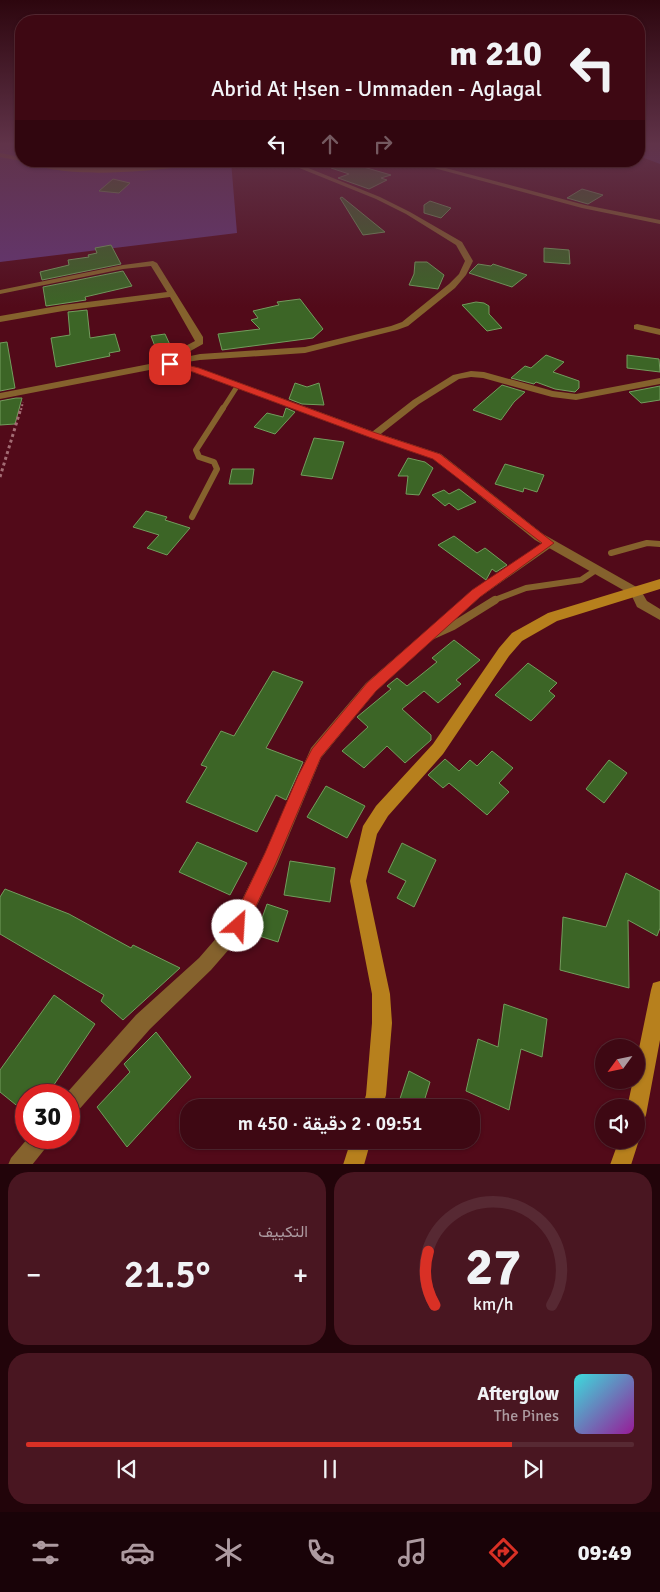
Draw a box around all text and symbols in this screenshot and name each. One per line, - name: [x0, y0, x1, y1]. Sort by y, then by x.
- text: 210 m: [449, 32, 542, 75]
- icon: left: [560, 35, 625, 100]
- text: Abrid At Ḥsen - Ummaden - Aglagal: [211, 75, 542, 102]
- icon: left: [263, 130, 291, 158]
- icon: ahead: [316, 130, 344, 158]
- icon: right: [369, 130, 397, 158]
- pin: [149, 343, 191, 385]
- icon: arrive: [156, 350, 184, 378]
- position arrow: [211, 899, 263, 951]
- north arrow: [595, 1039, 645, 1089]
- map controls: [595, 1039, 645, 1149]
- speed limit sign: 30: [15, 1084, 80, 1149]
- button: sound: [595, 1099, 645, 1149]
- text: 09:51 · 2 دقيقة · 450 m: [238, 1112, 422, 1136]
- text: التكييف: [258, 1222, 308, 1242]
- text: 27: [465, 1235, 521, 1299]
- text: 21.5°: [124, 1251, 210, 1298]
- text: −: [26, 1258, 41, 1292]
- text: +: [293, 1258, 308, 1292]
- text: km/h: [473, 1293, 513, 1315]
- text: Afterglow: [477, 1382, 559, 1406]
- text: The Pines: [494, 1406, 559, 1426]
- icon: previous: [113, 1455, 141, 1483]
- icon: pause: [316, 1455, 344, 1483]
- icon: next: [519, 1455, 547, 1483]
- icon: filters: [28, 1535, 63, 1570]
- icon: car: [120, 1535, 155, 1570]
- icon: climate: [211, 1535, 246, 1570]
- icon: phone: [303, 1535, 338, 1570]
- icon: music: [395, 1535, 430, 1570]
- icon: directions: [486, 1535, 521, 1570]
- text: 09:49: [578, 1539, 632, 1566]

